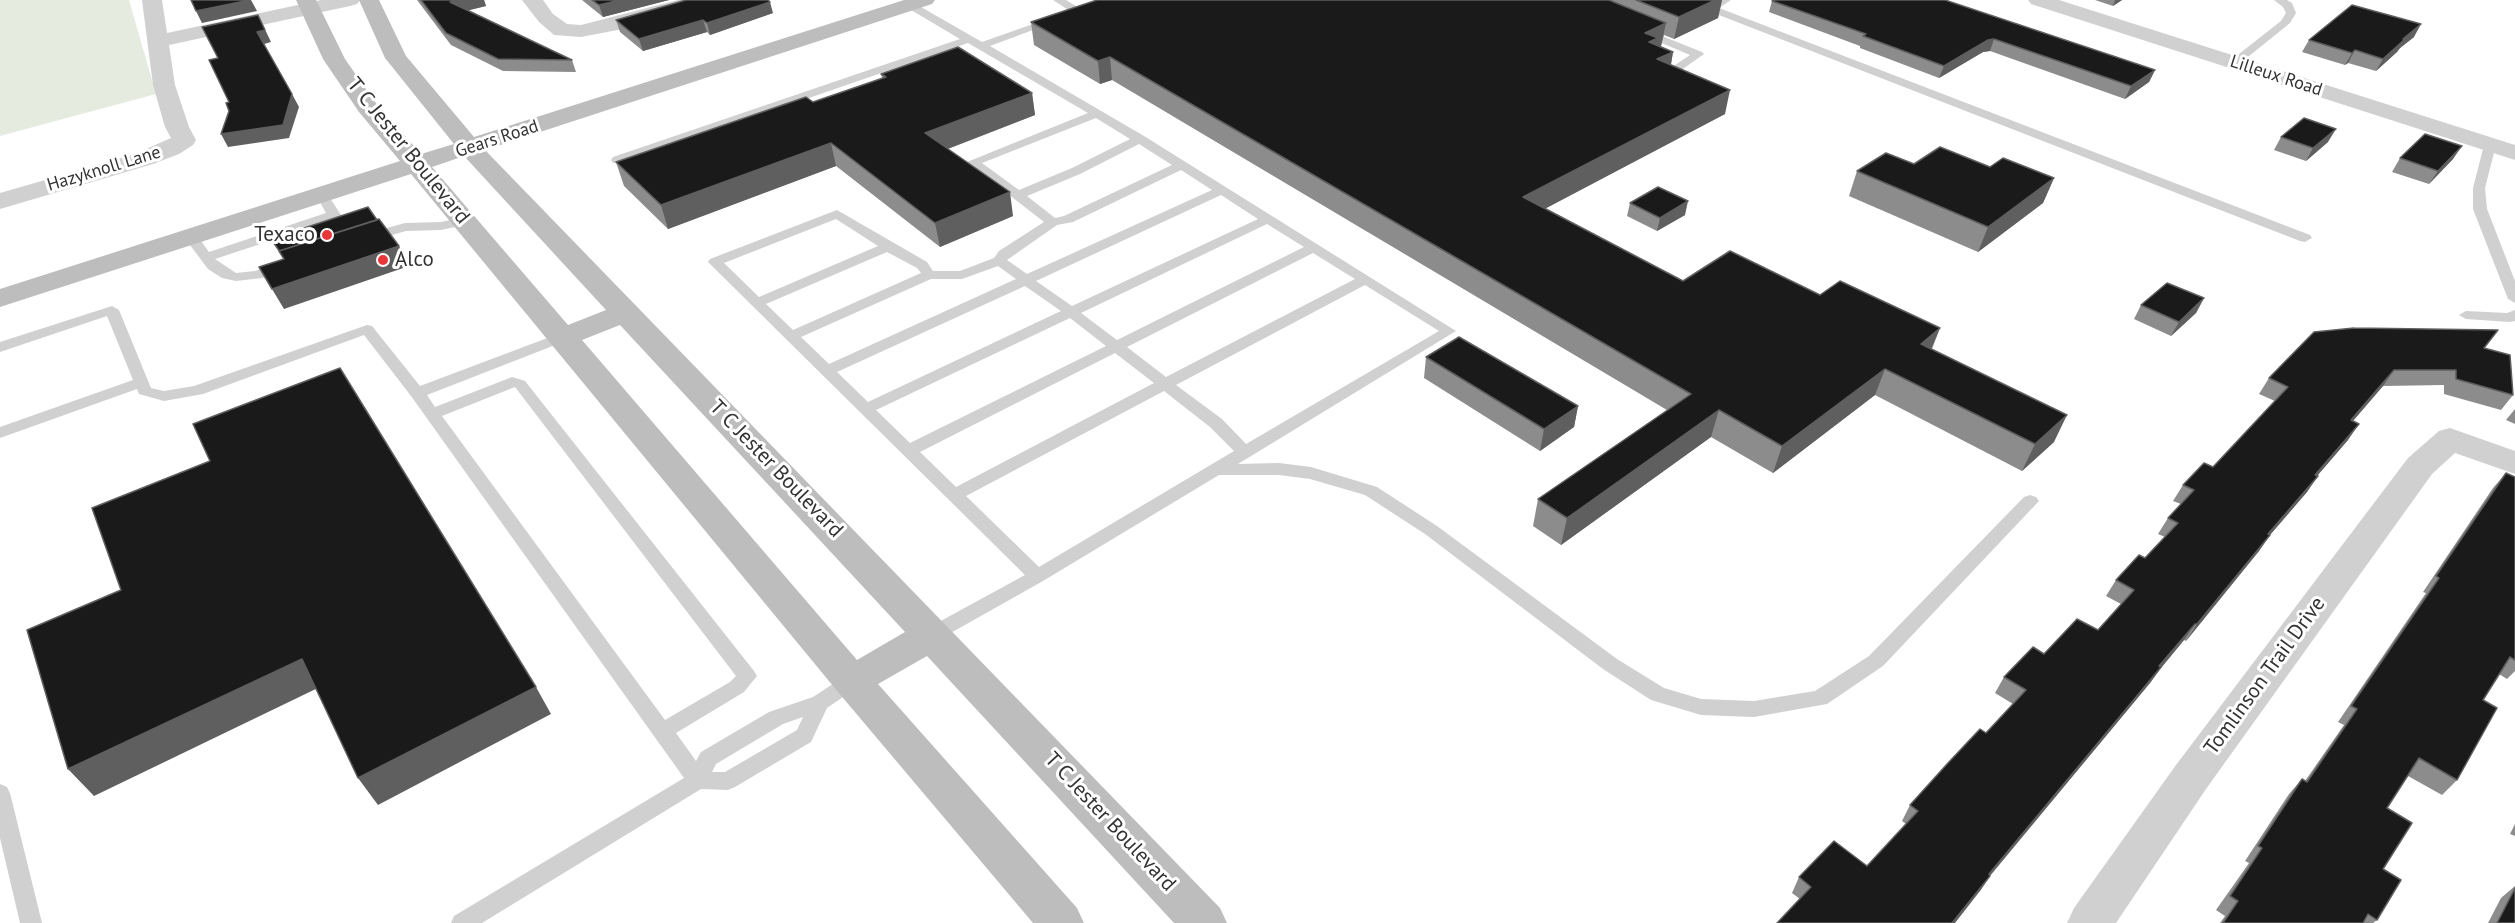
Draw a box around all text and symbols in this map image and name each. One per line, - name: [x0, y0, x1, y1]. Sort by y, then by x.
- street label: Lilleux Road: [2227, 51, 2325, 101]
- street label: T C Jester Boulevard: [341, 73, 475, 229]
- street label: Gears Road: [453, 115, 541, 163]
- street label: Hazyknoll Lane: [45, 141, 163, 197]
- place label: Texaco: [254, 222, 315, 248]
- marker: Texaco: [320, 228, 334, 242]
- place label: Alco: [395, 247, 434, 273]
- marker: Alco: [376, 253, 390, 267]
- street label: T C Jester Boulevard: [704, 395, 848, 543]
- street label: Tomlinson Trail Drive: [2199, 592, 2331, 760]
- street label: T C Jester Boulevard: [1039, 747, 1181, 897]

